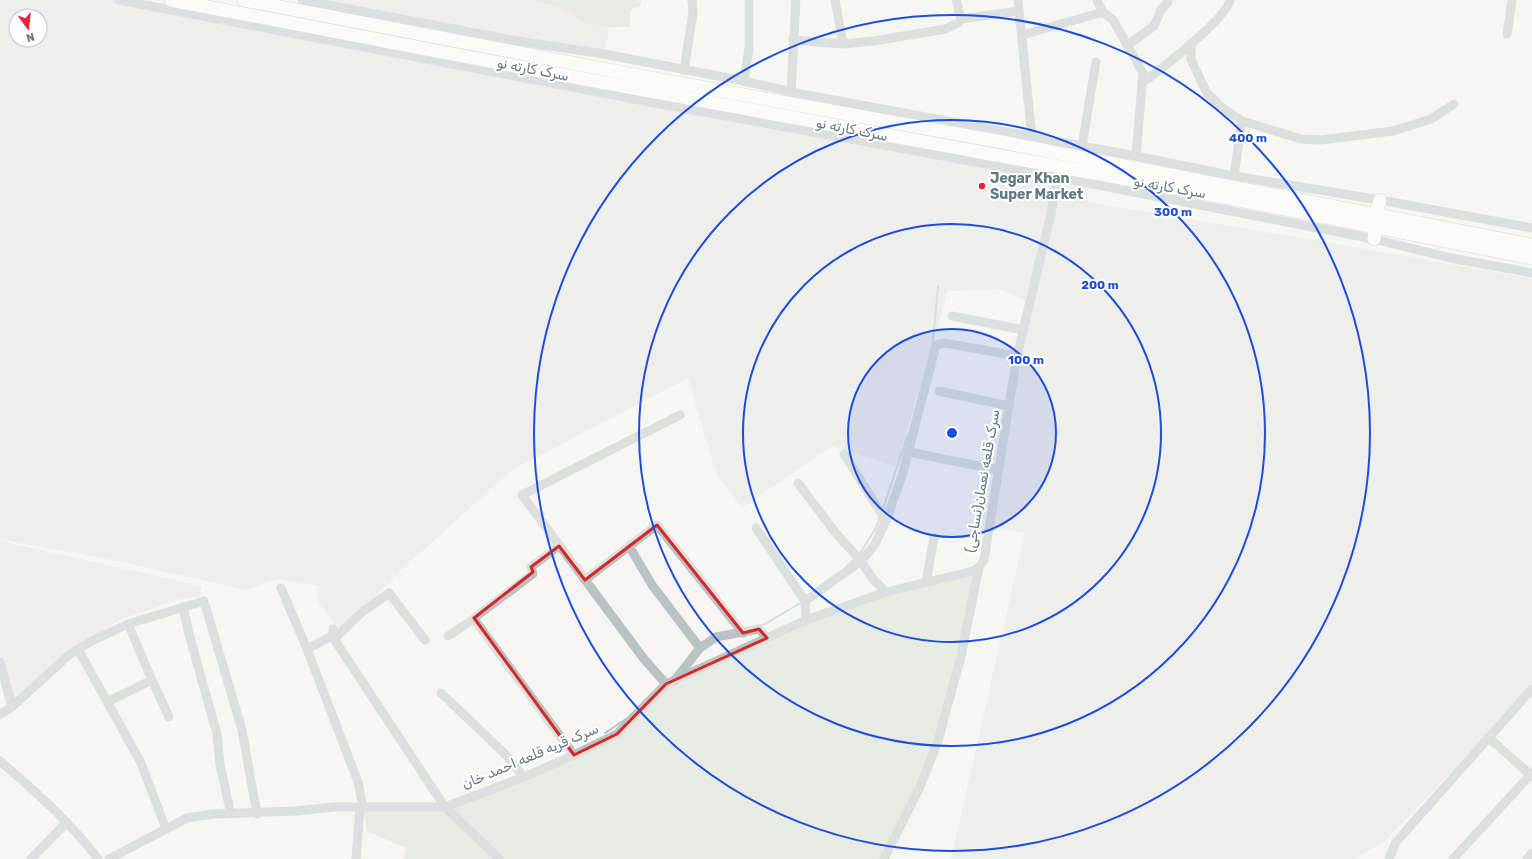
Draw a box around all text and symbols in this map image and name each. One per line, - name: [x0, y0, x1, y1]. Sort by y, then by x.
- north arrow: [8, 8, 48, 48]
- text: N: [25, 30, 36, 45]
- street label: سرک کارته نو: [495, 54, 570, 85]
- street label: سرک کارته نو: [814, 114, 889, 145]
- text: 400 m: [1229, 131, 1267, 145]
- place label: Jegar Khan Super Market: [990, 170, 1084, 203]
- street label: سرک کارته نو: [1132, 173, 1207, 202]
- marker: Jegar Khan Super Market: [977, 181, 987, 191]
- text: 300 m: [1154, 205, 1192, 219]
- text: 200 m: [1081, 278, 1119, 292]
- text: 100 m: [1008, 353, 1044, 367]
- street label: سرک قلعه نعمان(نساجی): [962, 408, 1003, 554]
- centre of rings: [945, 426, 959, 440]
- street label: سرک قریه قلعه احمد خان: [459, 720, 601, 793]

